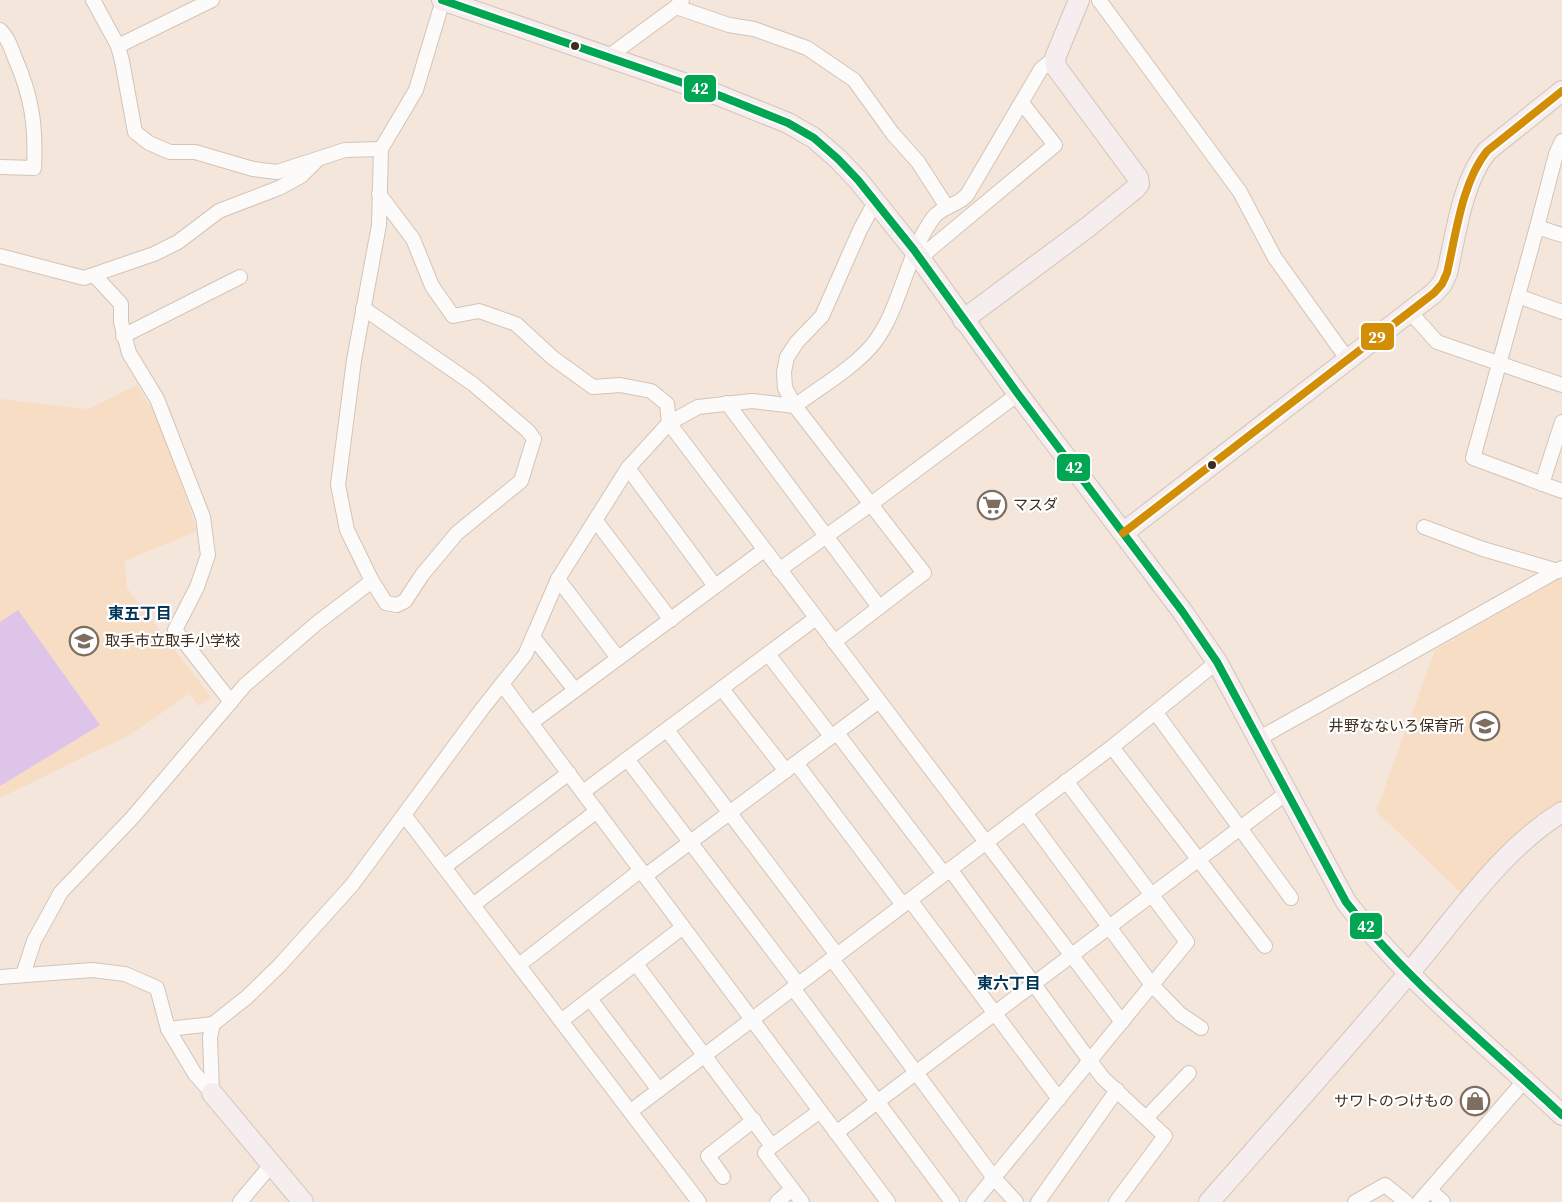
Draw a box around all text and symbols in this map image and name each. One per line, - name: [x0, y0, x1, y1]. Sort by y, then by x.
- unlabelled marker: [569, 40, 581, 52]
- line badge: 42: [683, 74, 717, 103]
- text: 42: [691, 77, 709, 99]
- line badge: 29: [1360, 322, 1395, 351]
- text: 29: [1368, 326, 1386, 348]
- line badge: 42: [1056, 453, 1091, 482]
- text: 42: [1065, 456, 1083, 478]
- unlabelled marker: [1206, 459, 1218, 471]
- supermarket icon: マスダ: [976, 489, 1008, 521]
- place label: マスダ: [1013, 494, 1058, 515]
- district label: 東五丁目: [108, 602, 172, 624]
- school or university icon: 取手市立取手小学校: [68, 625, 100, 657]
- place label: 取手市立取手小学校: [105, 630, 240, 651]
- school or university icon: 井野なないろ保育所: [1469, 710, 1501, 742]
- place label: 井野なないろ保育所: [1329, 715, 1464, 736]
- line badge: 42: [1349, 912, 1383, 940]
- text: 42: [1357, 915, 1375, 937]
- district label: 東六丁目: [977, 972, 1041, 994]
- shop icon: サワトのつけもの: [1459, 1085, 1491, 1117]
- place label: サワトのつけもの: [1334, 1090, 1454, 1111]

